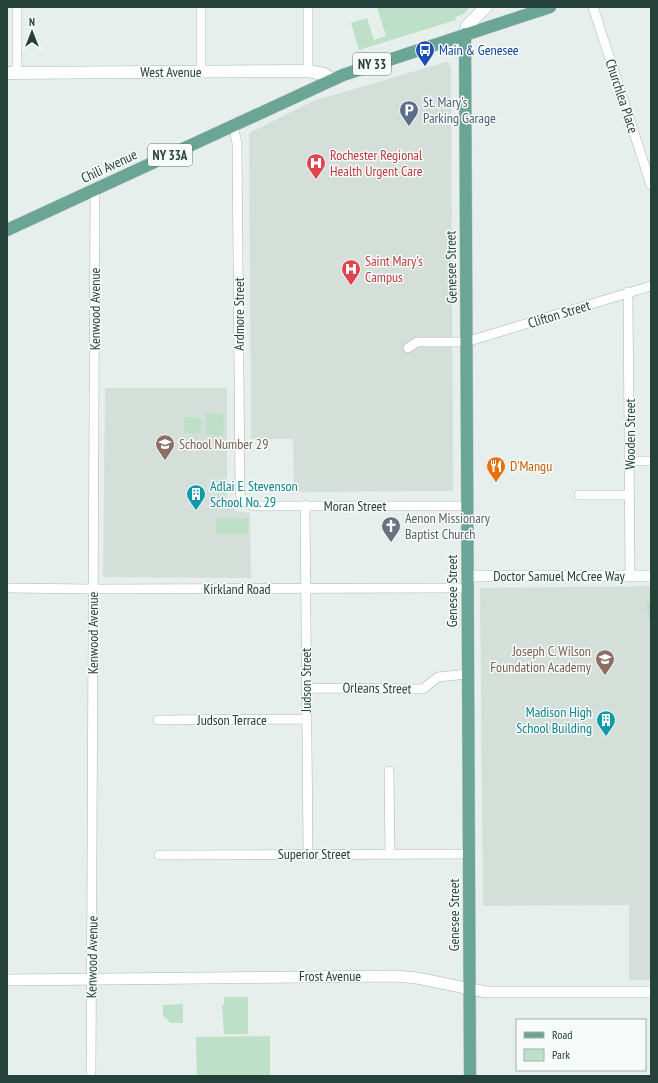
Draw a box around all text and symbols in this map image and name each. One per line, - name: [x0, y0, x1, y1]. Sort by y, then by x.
- north arrow: [12, 12, 52, 52]
- text: N: [29, 15, 35, 29]
- bus stop icon: Main & Genesee: [414, 39, 436, 67]
- place label: Main & Genesee: [439, 41, 519, 59]
- road number: NY 33: [353, 53, 391, 75]
- street label: Churchlea Place: [602, 57, 643, 136]
- street label: West Avenue: [140, 63, 202, 81]
- place label: St. Mary's Parking Garage: [423, 93, 496, 127]
- parking icon: St. Mary's Parking Garage: [398, 99, 420, 127]
- road number: NY 33A: [148, 144, 192, 166]
- street label: Chili Avenue: [78, 145, 140, 187]
- place label: Rochester Regional Health Urgent Care: [330, 146, 423, 180]
- hospital icon: Rochester Regional Health Urgent Care: [305, 152, 327, 180]
- street label: Genesee Street: [441, 230, 461, 304]
- place label: Saint Mary's Campus: [365, 252, 423, 286]
- hospital icon: Saint Mary's Campus: [340, 258, 362, 286]
- street label: Kenwood Avenue: [86, 267, 104, 350]
- street label: Ardmore Street: [230, 277, 248, 351]
- street label: Clifton Street: [526, 296, 592, 332]
- street label: Wooden Street: [621, 398, 639, 469]
- school or university icon: School Number 29: [154, 433, 176, 461]
- place label: School Number 29: [179, 435, 268, 453]
- restaurant icon: D'Mangu: [485, 455, 507, 483]
- place label: D'Mangu: [510, 457, 552, 475]
- place label: Adlai E. Stevenson School No. 29: [210, 477, 298, 511]
- building icon: Adlai E. Stevenson School No. 29: [185, 483, 207, 511]
- street label: Moran Street: [324, 497, 386, 515]
- place label: Aenon Missionary Baptist Church: [405, 509, 491, 543]
- church icon: Aenon Missionary Baptist Church: [380, 515, 402, 543]
- street label: Genesee Street: [443, 554, 461, 627]
- street label: Doctor Samuel McCree Way: [493, 567, 626, 585]
- street label: Kirkland Road: [203, 580, 271, 598]
- street label: Kenwood Avenue: [84, 591, 102, 674]
- place label: Joseph C. Wilson Foundation Academy: [490, 642, 592, 676]
- street label: Judson Street: [297, 648, 315, 713]
- school or university icon: Joseph C. Wilson Foundation Academy: [594, 648, 616, 676]
- street label: Orleans Street: [342, 678, 412, 698]
- place label: Madison High School Building: [516, 703, 592, 737]
- building icon: Madison High School Building: [595, 709, 617, 737]
- street label: Judson Terrace: [196, 711, 267, 729]
- street label: Superior Street: [278, 845, 350, 863]
- street label: Genesee Street: [445, 878, 463, 951]
- street label: Kenwood Avenue: [82, 915, 102, 998]
- street label: Frost Avenue: [299, 967, 361, 985]
- legend: [516, 1019, 646, 1071]
- text: Road: [552, 1027, 572, 1042]
- text: Park: [552, 1047, 570, 1062]

